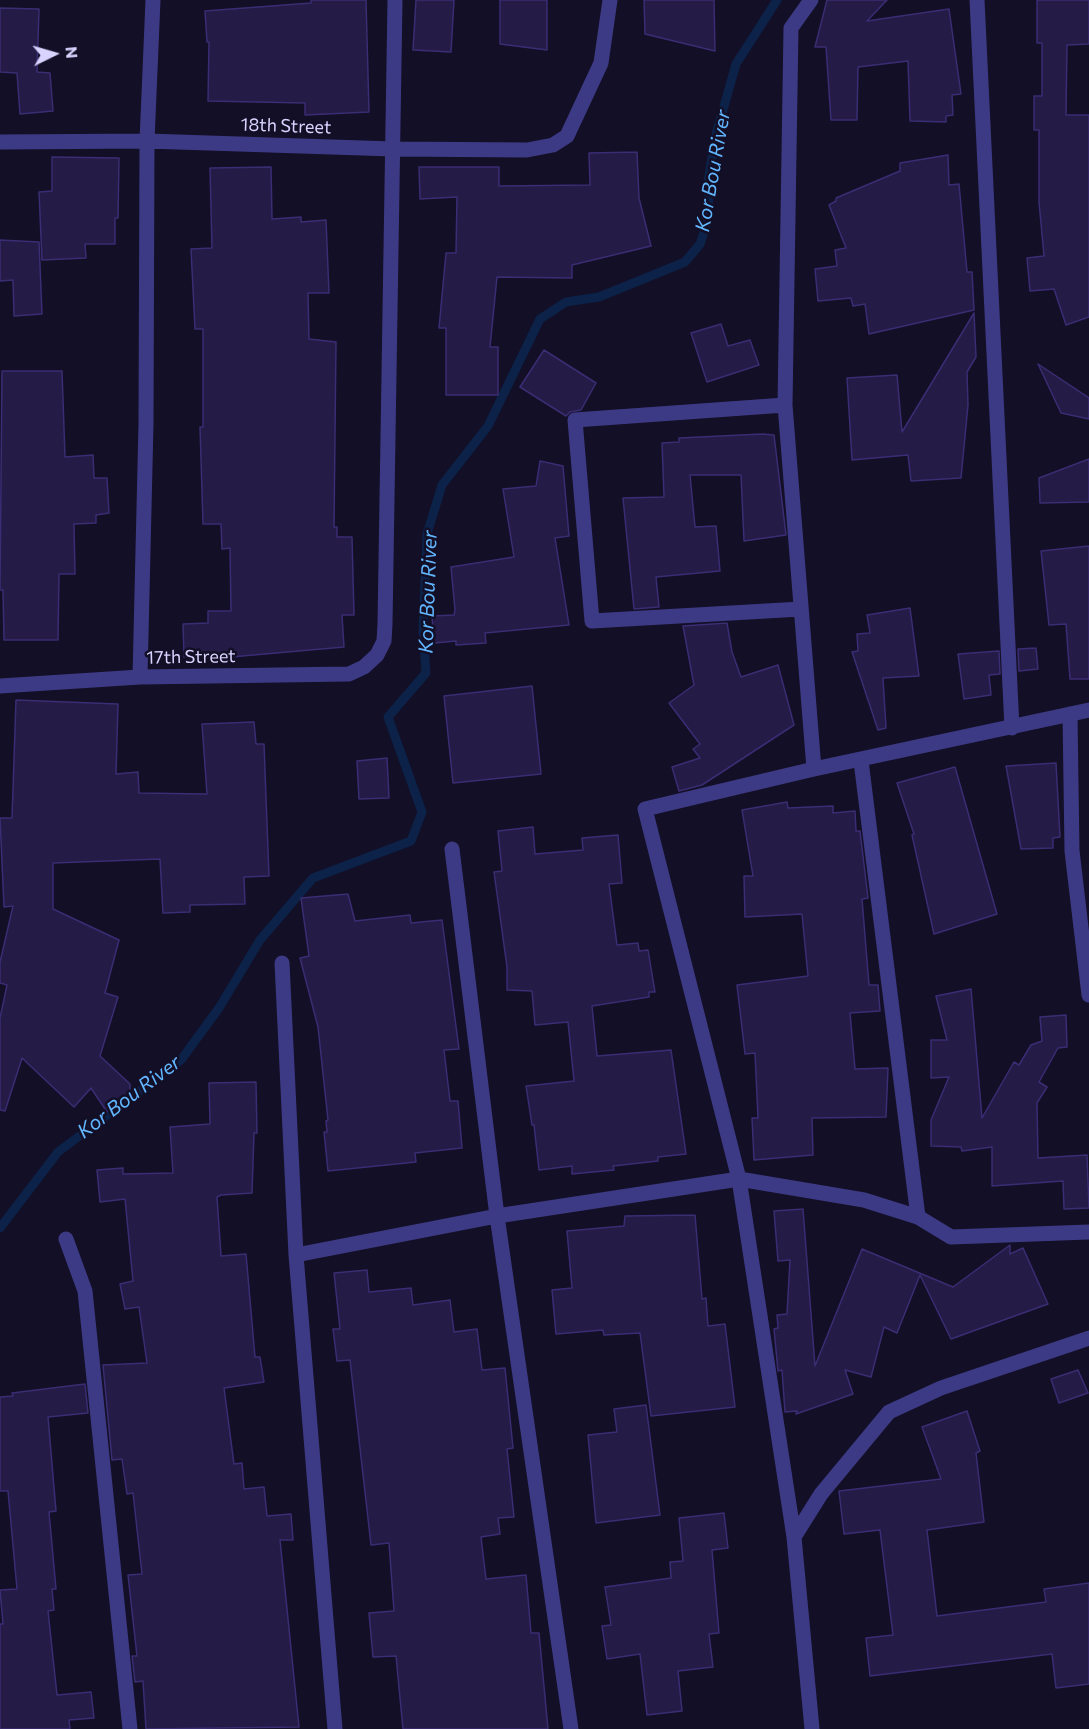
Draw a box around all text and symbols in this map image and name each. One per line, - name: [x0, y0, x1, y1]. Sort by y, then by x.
- north arrow: [24, 24, 84, 84]
- text: N: [62, 46, 82, 59]
- water label: Kor Bou River: [690, 108, 736, 234]
- street label: 18th Street: [240, 114, 332, 138]
- water label: Kor Bou River: [414, 530, 442, 654]
- street label: 17th Street: [146, 645, 236, 669]
- water label: Kor Bou River: [73, 1050, 185, 1144]

